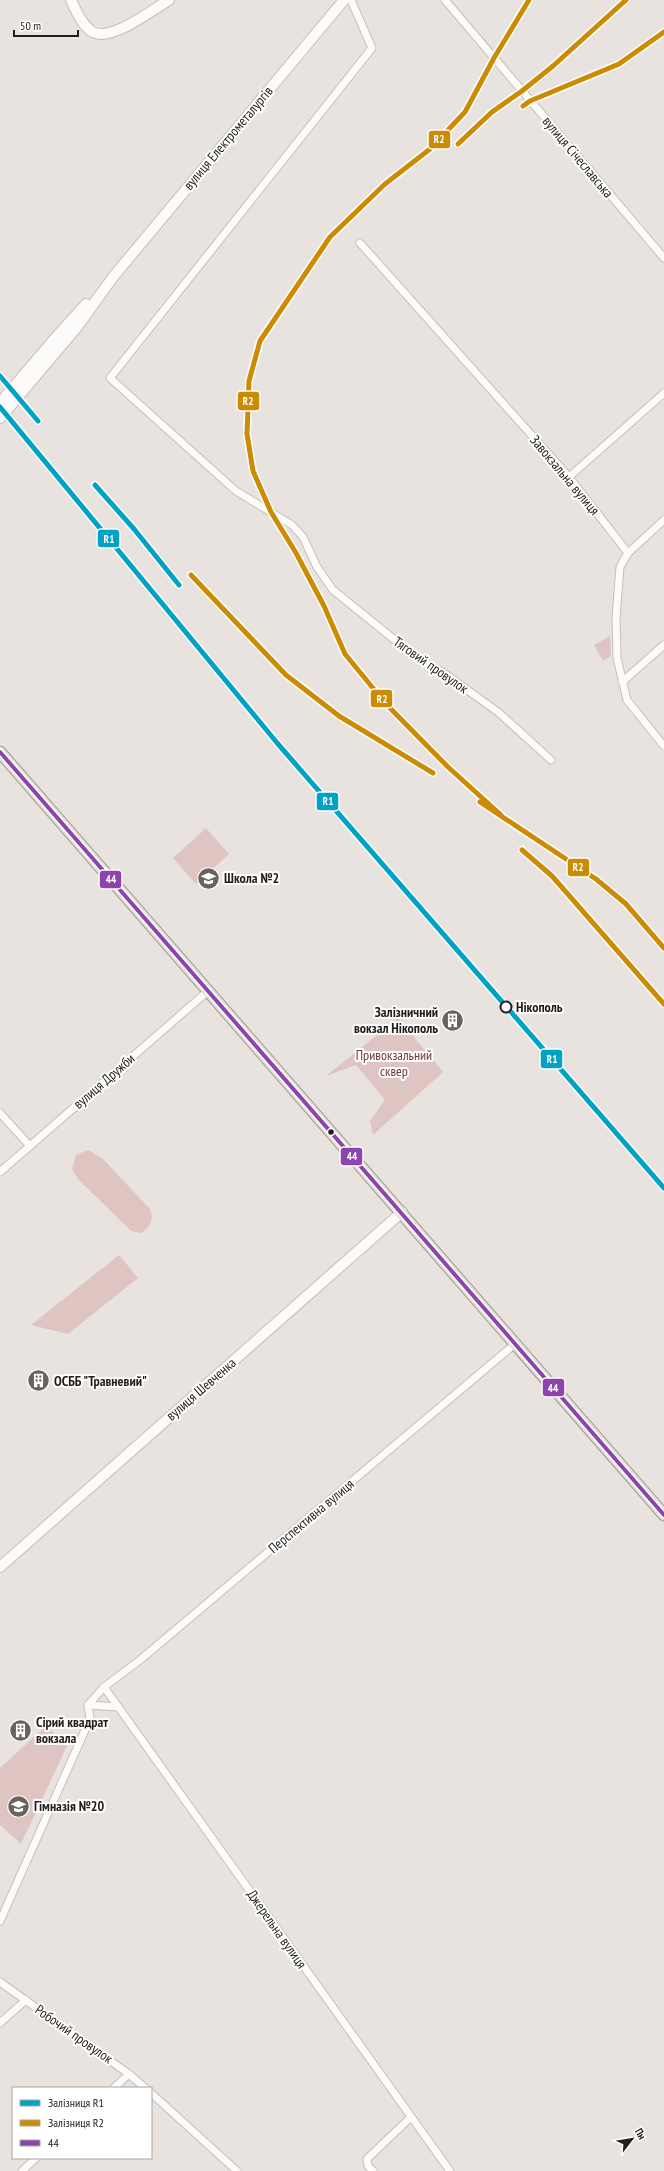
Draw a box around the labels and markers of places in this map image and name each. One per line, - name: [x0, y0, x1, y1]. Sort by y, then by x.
- school or university icon: Школа №2: [195, 865, 221, 891]
- place label: Школа №2: [224, 869, 279, 887]
- place label: Нікополь: [516, 998, 563, 1016]
- marker: Нікополь: [499, 1000, 513, 1014]
- place label: Залізничний вокзал Нікополь: [354, 1003, 438, 1037]
- building icon: Залізничний вокзал Нікополь: [440, 1007, 466, 1033]
- unlabelled marker: [326, 1127, 336, 1137]
- building icon: ОСББ "Травневий": [26, 1368, 52, 1394]
- place label: ОСББ "Травневий": [54, 1372, 147, 1390]
- place label: Сірий квадрат вокзала: [36, 1713, 108, 1747]
- building icon: Сірий квадрат вокзала: [7, 1717, 33, 1743]
- school or university icon: Гімназія №20: [6, 1793, 32, 1819]
- place label: Гімназія №20: [34, 1797, 104, 1815]

